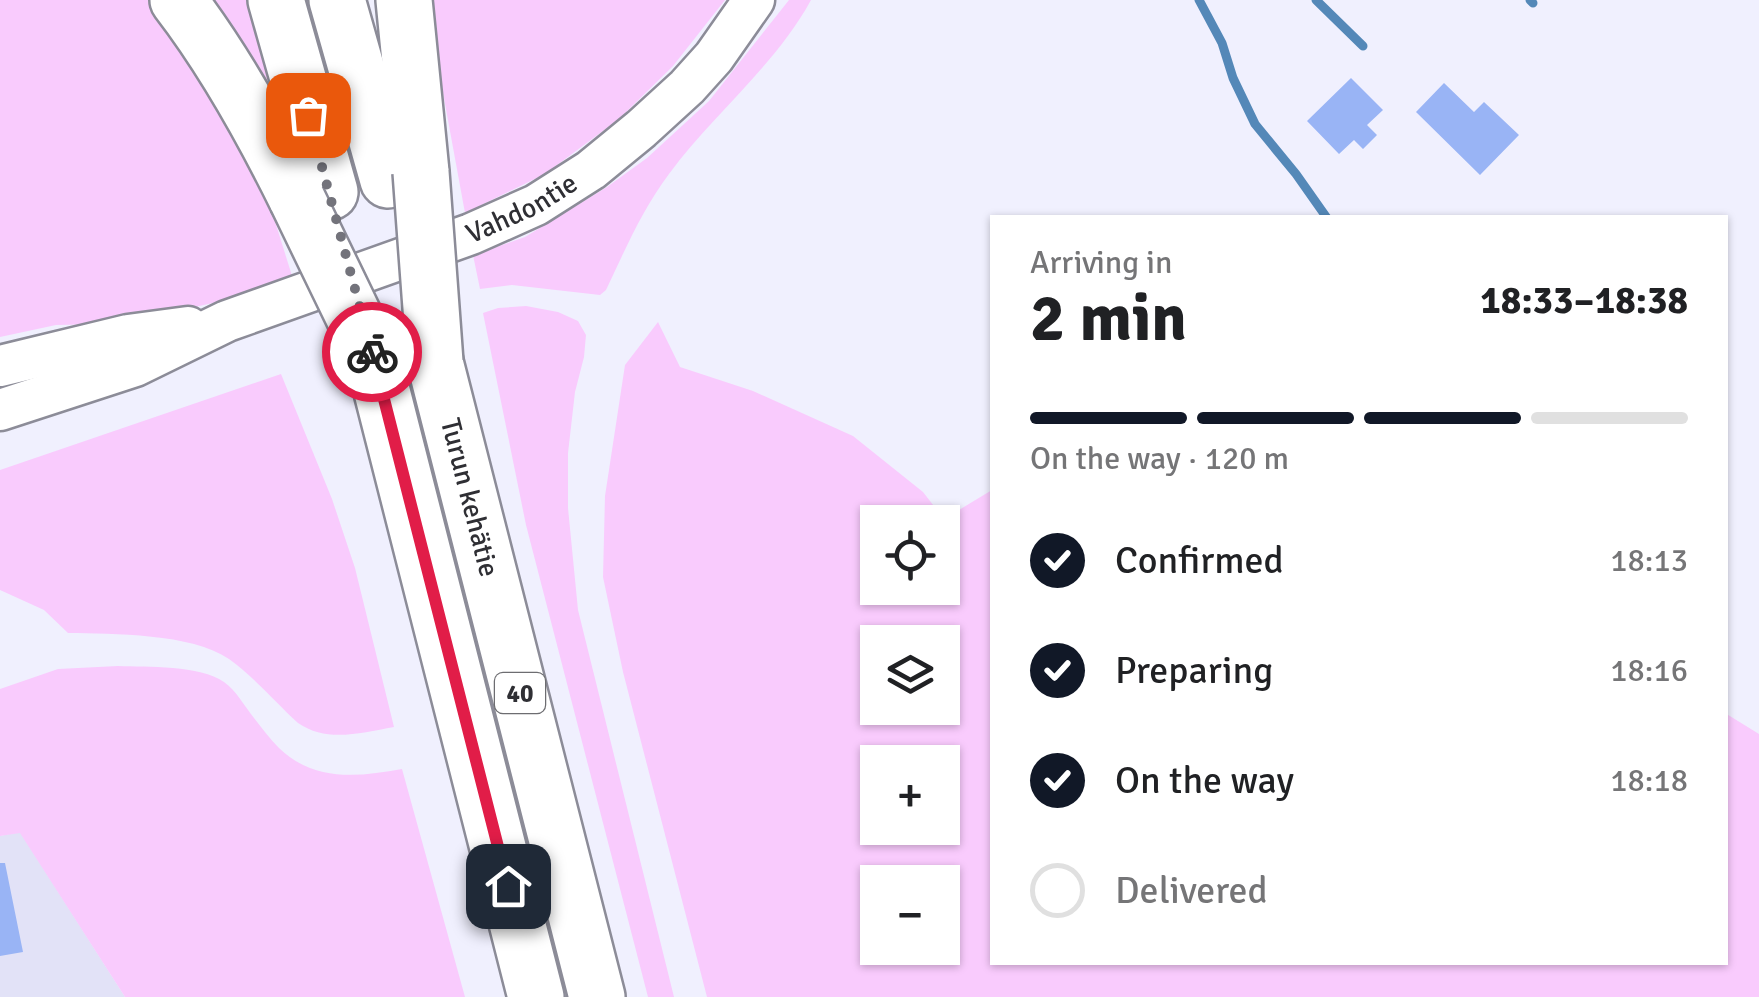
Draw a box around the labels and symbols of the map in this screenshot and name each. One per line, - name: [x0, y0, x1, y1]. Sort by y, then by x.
- pin: [266, 73, 351, 158]
- street label: Vahdontie: [461, 166, 584, 251]
- courier: [322, 302, 422, 402]
- street label: Turun kehätie: [433, 415, 506, 580]
- road number: 40: [495, 673, 545, 713]
- pin: [466, 844, 551, 929]

